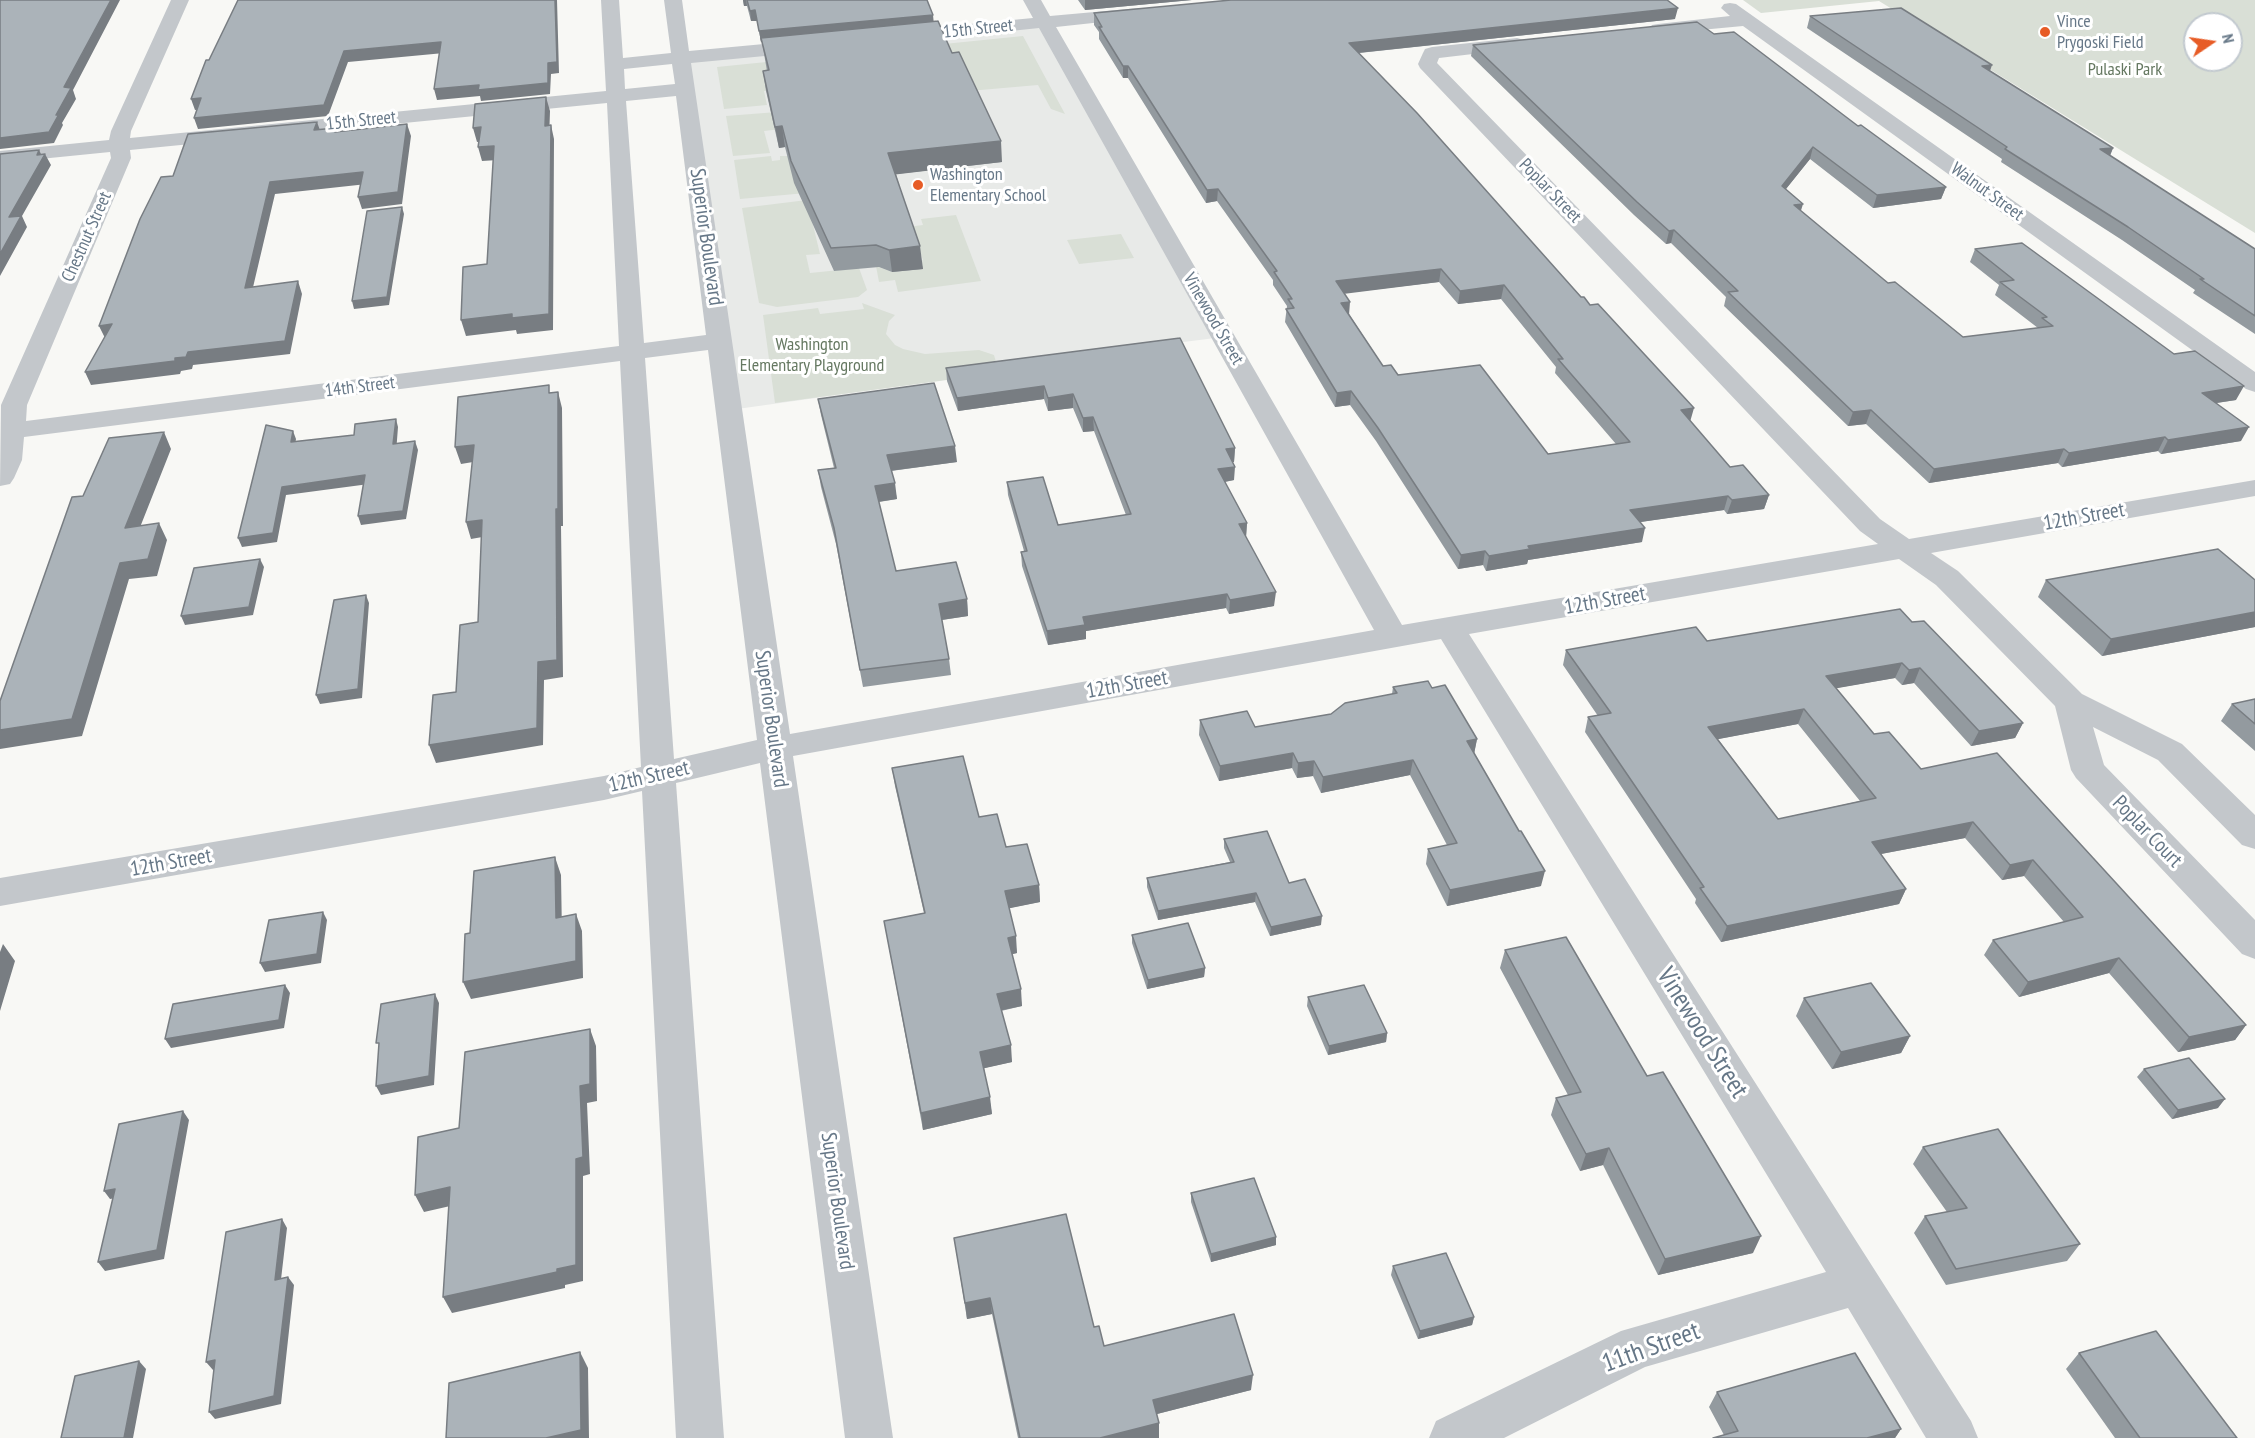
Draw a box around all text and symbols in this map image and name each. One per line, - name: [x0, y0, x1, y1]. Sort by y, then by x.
- place label: Vince Prygoski Field: [2057, 11, 2143, 54]
- north arrow: [2183, 12, 2243, 72]
- street label: 15th Street: [942, 15, 1014, 43]
- marker: Vince Prygoski Field: [2038, 25, 2052, 39]
- text: N: [2218, 32, 2239, 45]
- park label: Pulaski Park: [2088, 59, 2162, 81]
- street label: 15th Street: [325, 107, 397, 135]
- street label: Poplar Street: [1514, 155, 1586, 227]
- street label: Walnut Street: [1946, 158, 2028, 226]
- place label: Washington Elementary School: [930, 164, 1046, 207]
- street label: Superior Boulevard: [684, 167, 728, 307]
- marker: Washington Elementary School: [911, 178, 925, 192]
- street label: Chestnut Street: [58, 189, 116, 285]
- street label: Vinewood Street: [1178, 269, 1248, 369]
- park label: Washington Elementary Playground: [740, 334, 884, 376]
- street label: 14th Street: [324, 372, 396, 402]
- street label: 12th Street: [2042, 497, 2126, 537]
- street label: 12th Street: [1563, 581, 1647, 621]
- street label: Superior Boulevard: [749, 649, 793, 789]
- street label: 12th Street: [1085, 665, 1169, 705]
- street label: 12th Street: [606, 756, 692, 798]
- street label: Poplar Court: [2107, 791, 2187, 873]
- street label: 12th Street: [129, 843, 213, 883]
- street label: Vinewood Street: [1650, 962, 1754, 1104]
- street label: Superior Boulevard: [815, 1131, 859, 1271]
- street label: 11th Street: [1598, 1316, 1704, 1380]

